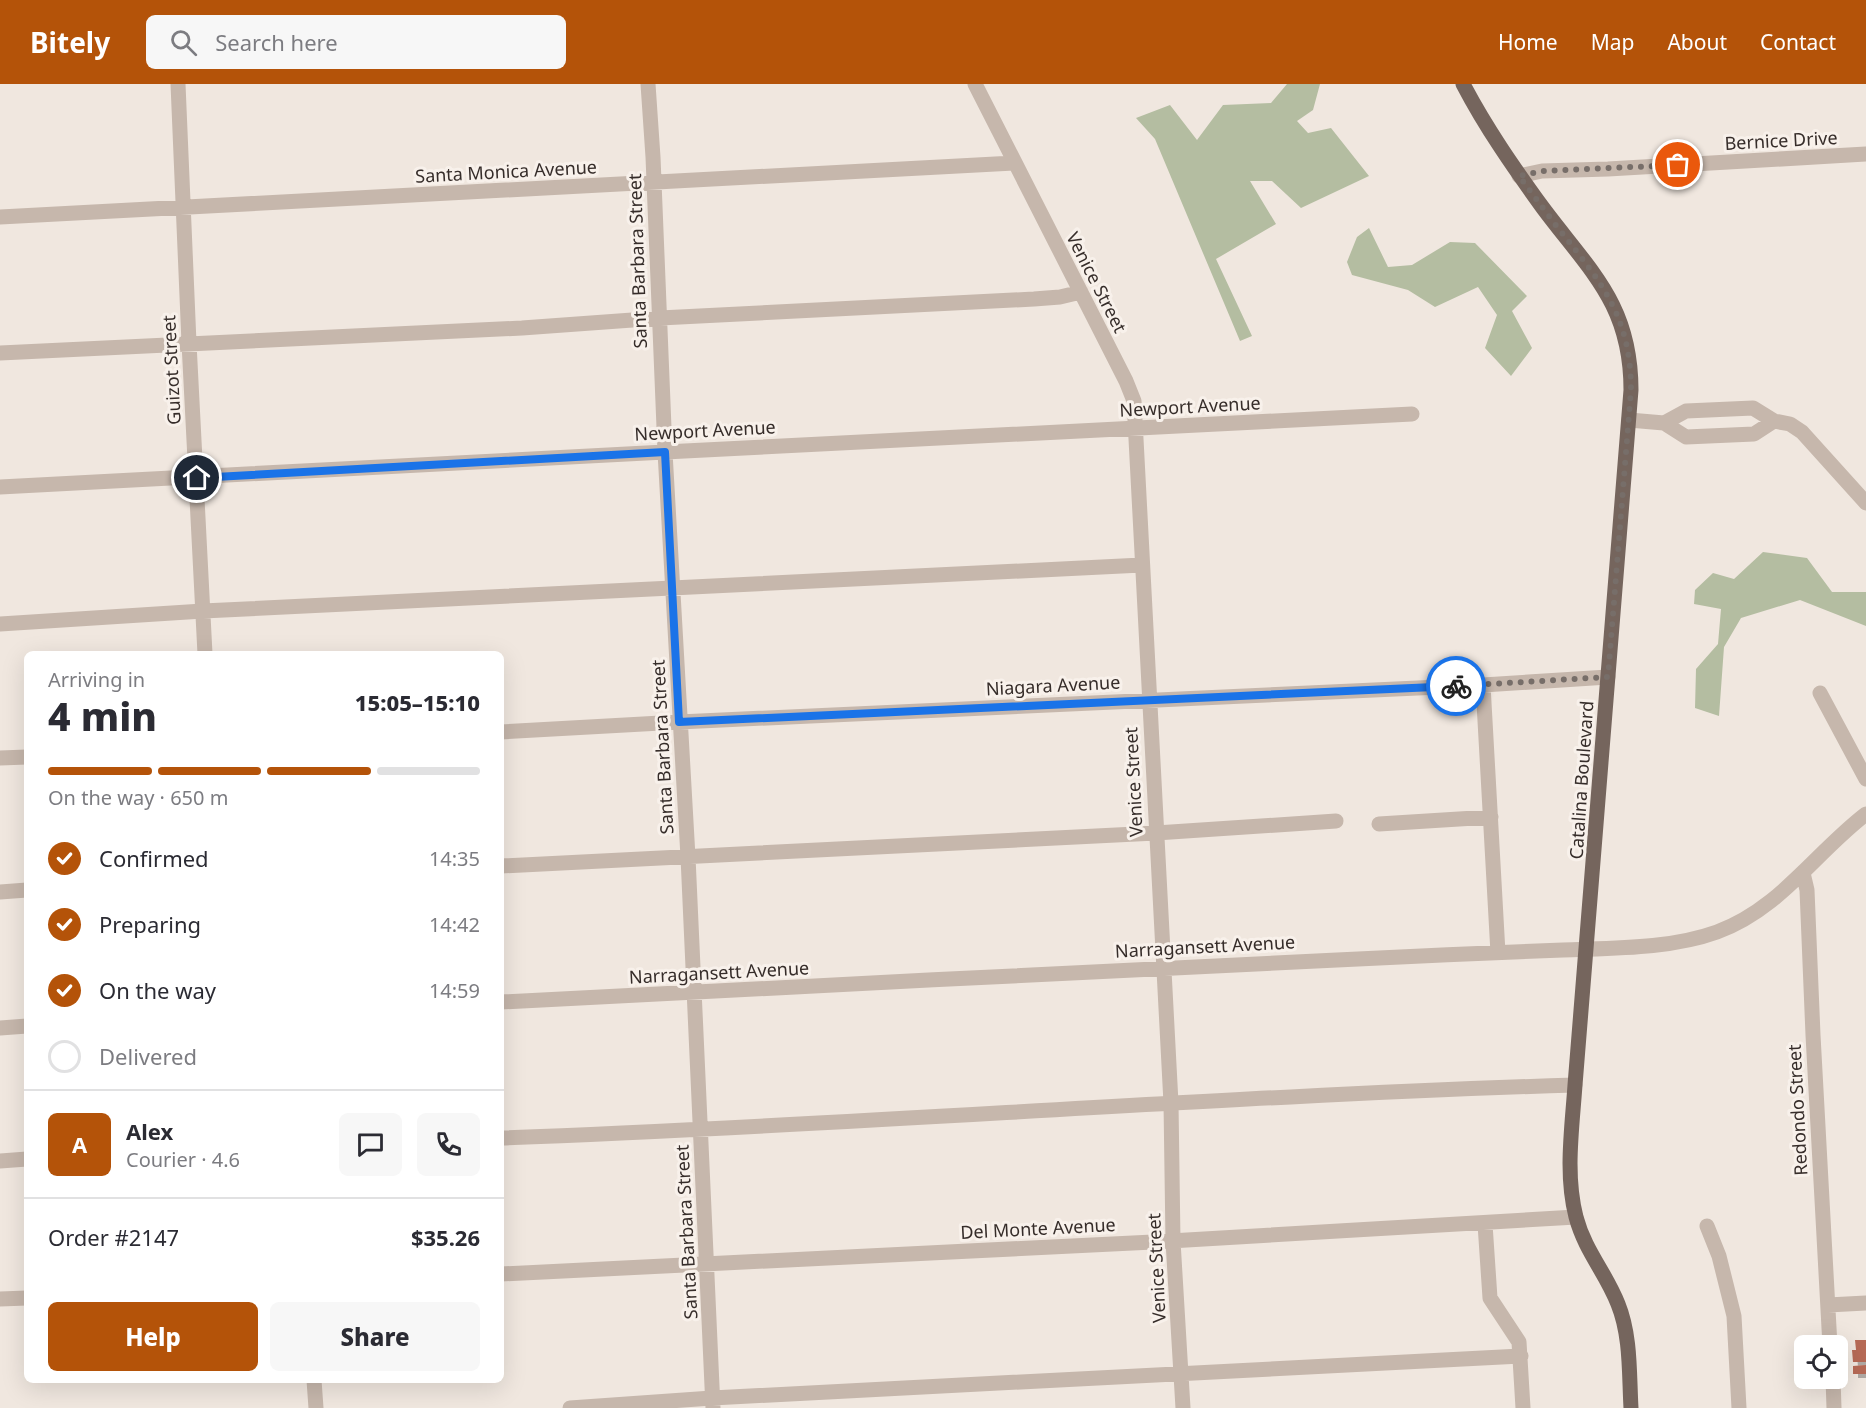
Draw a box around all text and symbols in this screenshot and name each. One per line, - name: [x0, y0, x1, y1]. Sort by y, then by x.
- search box: [146, 15, 566, 69]
- text: Bitely: [30, 23, 110, 61]
- icon: search: [167, 26, 200, 59]
- text: Search here: [215, 27, 338, 57]
- text: Home: [1498, 28, 1558, 56]
- text: Map: [1591, 28, 1634, 56]
- text: About: [1667, 28, 1727, 56]
- text: Contact: [1760, 28, 1836, 56]
- street label: Bernice Drive: [1724, 125, 1838, 155]
- pin: [1652, 139, 1703, 190]
- icon: bag: [1661, 148, 1694, 181]
- street label: Santa Monica Avenue: [415, 154, 597, 188]
- street label: Santa Barbara Street: [622, 173, 652, 349]
- street label: Venice Street: [1061, 228, 1133, 337]
- street label: Guizot Street: [156, 314, 186, 425]
- street label: Newport Avenue: [1119, 390, 1261, 422]
- street label: Newport Avenue: [634, 414, 776, 446]
- pin: [171, 452, 222, 503]
- icon: home: [180, 461, 213, 494]
- courier: [1426, 656, 1486, 716]
- street label: Santa Barbara Street: [645, 659, 679, 835]
- text: Arriving in: [48, 666, 145, 693]
- street label: Niagara Avenue: [985, 669, 1121, 701]
- icon: bike: [1440, 670, 1473, 703]
- text: 15:05–15:10: [355, 687, 480, 717]
- text: 4 min: [48, 689, 157, 742]
- street label: Catalina Boulevard: [1563, 700, 1599, 860]
- street label: Venice Street: [1118, 726, 1148, 838]
- text: On the way · 650 m: [48, 784, 228, 811]
- icon: check: [48, 842, 81, 875]
- text: Confirmed: [99, 843, 209, 873]
- text: 14:35: [429, 845, 480, 872]
- icon: check: [48, 908, 81, 941]
- text: Preparing: [99, 909, 201, 939]
- text: 14:42: [429, 911, 480, 938]
- street label: Narragansett Avenue: [1114, 929, 1296, 963]
- street label: Narragansett Avenue: [628, 955, 810, 989]
- icon: check: [48, 974, 81, 1007]
- text: On the way: [99, 975, 216, 1005]
- text: 14:59: [429, 977, 480, 1004]
- text: Delivered: [99, 1041, 197, 1071]
- street label: Redondo Street: [1782, 1043, 1812, 1176]
- button: chat: [339, 1113, 402, 1176]
- button: phone: [417, 1113, 480, 1176]
- text: Alex: [126, 1116, 173, 1146]
- text: A: [72, 1129, 87, 1159]
- street label: Santa Barbara Street: [669, 1144, 703, 1320]
- text: Courier · 4.6: [126, 1146, 240, 1173]
- street label: Del Monte Avenue: [960, 1212, 1116, 1244]
- street label: Venice Street: [1141, 1212, 1171, 1324]
- text: Order #2147: [48, 1222, 179, 1252]
- text: $35.26: [411, 1222, 480, 1252]
- button: Help: [48, 1302, 258, 1371]
- button: Share: [270, 1302, 480, 1371]
- map controls: [1794, 1335, 1848, 1389]
- button: locate: [1794, 1335, 1848, 1389]

